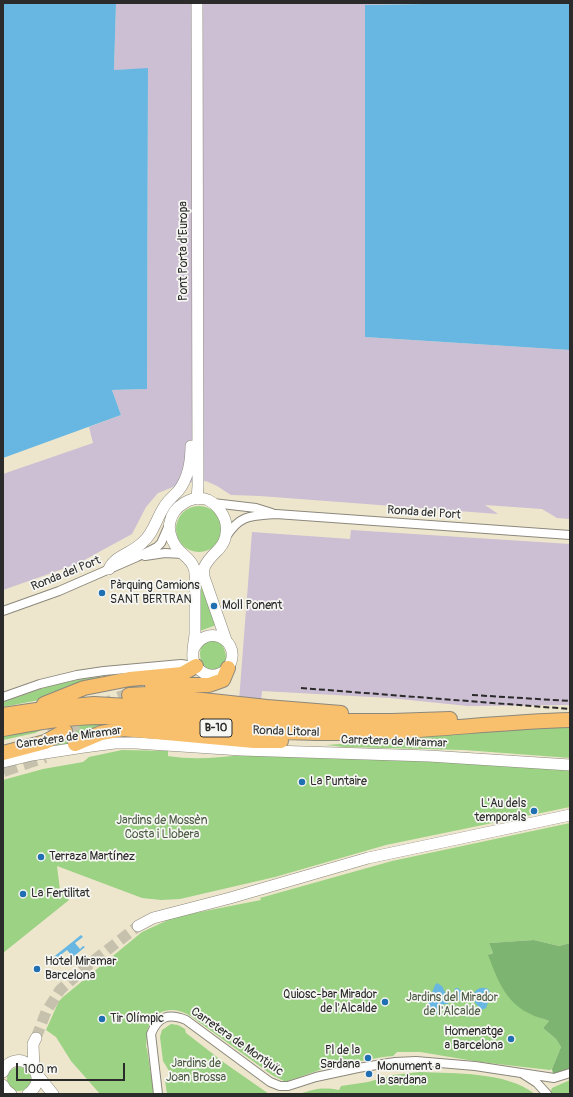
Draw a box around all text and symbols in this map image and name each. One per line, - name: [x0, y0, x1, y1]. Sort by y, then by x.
- street label: Pont Porta d'Europa: [177, 201, 191, 301]
- street label: Ronda del Port: [387, 503, 461, 523]
- street label: Ronda del Port: [29, 554, 103, 594]
- place label: Pàrquing Camions SANT BERTRAN: [110, 579, 200, 607]
- marker: Pàrquing Camions SANT BERTRAN: [97, 588, 107, 598]
- place label: Moll Ponent: [222, 599, 282, 613]
- marker: Moll Ponent: [209, 601, 219, 611]
- road number: B-10: [200, 719, 232, 737]
- street label: Carretera de Miramar: [15, 723, 123, 753]
- street label: Ronda Litoral: [252, 724, 320, 740]
- street label: Carretera de Miramar: [341, 733, 447, 751]
- place label: La Puntaire: [310, 775, 367, 789]
- marker: La Puntaire: [297, 777, 307, 787]
- place label: L'Au dels temporals: [475, 797, 526, 825]
- marker: L'Au dels temporals: [529, 806, 539, 816]
- park label: Jardins de Mossèn Costa i Llobera: [116, 814, 208, 842]
- place label: Terraza Martínez: [49, 850, 135, 864]
- marker: Terraza Martínez: [36, 852, 46, 862]
- place label: La Fertilitat: [31, 887, 90, 901]
- marker: La Fertilitat: [18, 889, 28, 899]
- place label: Hotel Miramar Barcelona: [45, 955, 116, 983]
- marker: Hotel Miramar Barcelona: [32, 964, 42, 974]
- place label: Quiosc-bar Mirador de l'Alcalde: [283, 988, 377, 1016]
- park label: Jardins del Mirador de l'Alcalde: [406, 991, 498, 1019]
- marker: Quiosc-bar Mirador de l'Alcalde: [380, 997, 390, 1007]
- street label: Carretera de Montjuïc: [188, 1005, 286, 1079]
- place label: Tir Olímpic: [110, 1012, 164, 1026]
- marker: Tir Olímpic: [97, 1014, 107, 1024]
- place label: Homenatge a Barcelona: [444, 1025, 503, 1053]
- marker: Homenatge a Barcelona: [506, 1034, 516, 1044]
- place label: Pl de la Sardana: [320, 1044, 360, 1072]
- marker: Pl de la Sardana: [363, 1053, 373, 1063]
- scale bar: [18, 1055, 127, 1081]
- park label: Jardins de Joan Brossa: [166, 1057, 226, 1085]
- place label: Monument a la sardana: [377, 1060, 440, 1088]
- text: 100 m: [23, 1062, 57, 1077]
- marker: Monument a la sardana: [364, 1069, 374, 1079]

